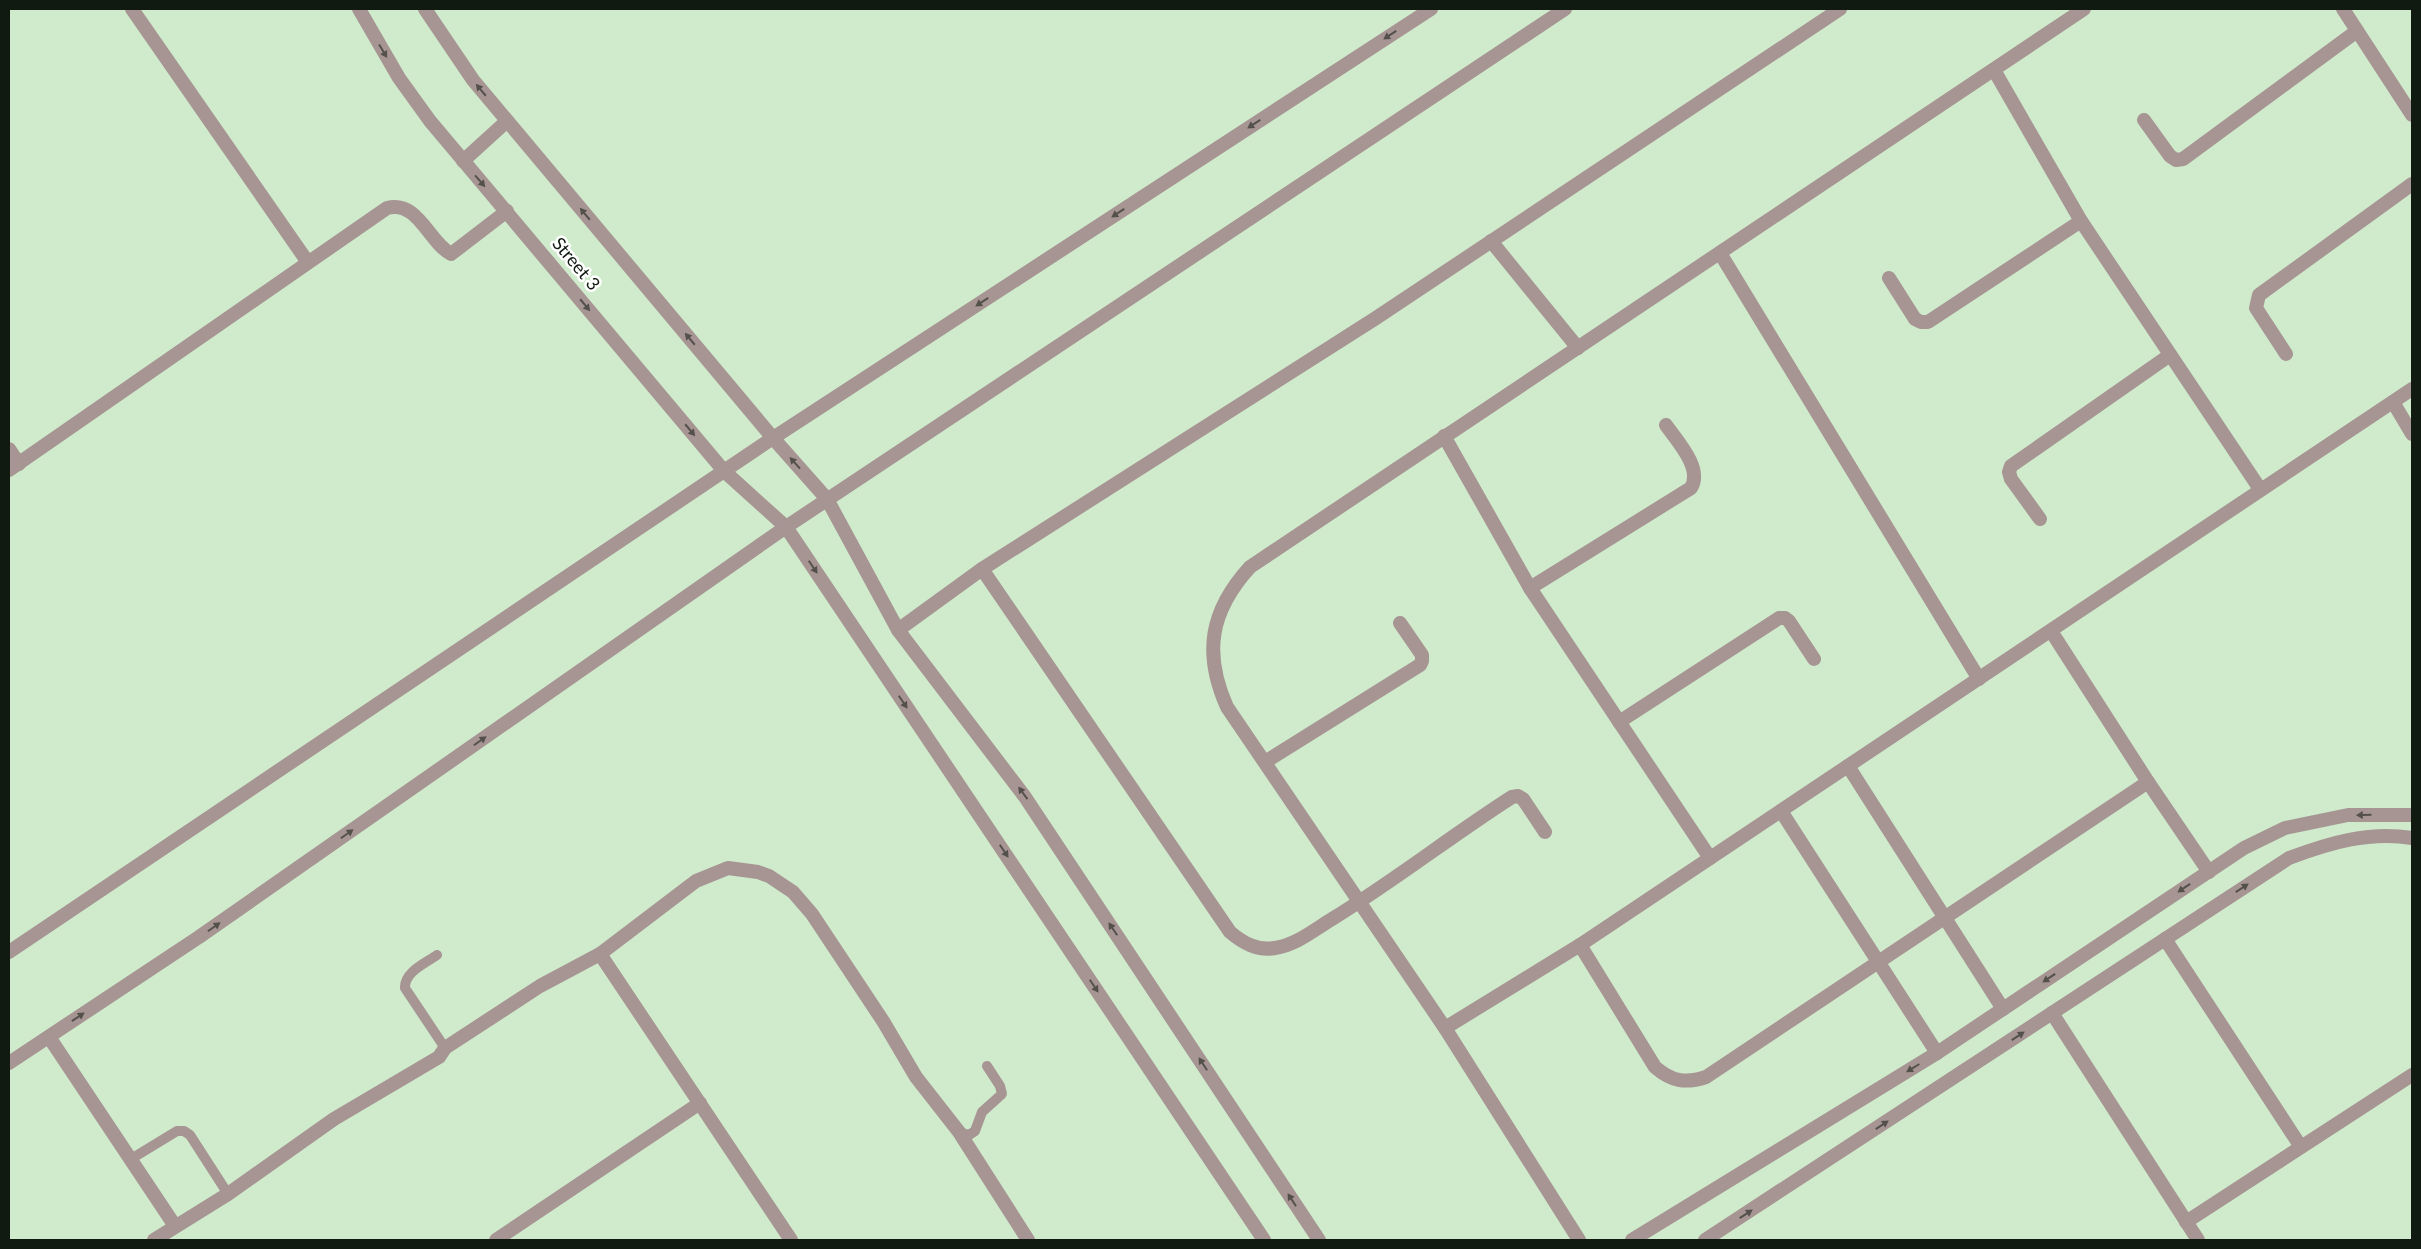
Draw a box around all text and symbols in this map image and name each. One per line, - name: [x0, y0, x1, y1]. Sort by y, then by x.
- one-way arrow: [1383, 31, 1397, 40]
- one-way arrow: [378, 45, 387, 58]
- one-way arrow: [475, 83, 486, 96]
- one-way arrow: [1247, 119, 1260, 129]
- one-way arrow: [475, 174, 486, 187]
- one-way arrow: [1111, 208, 1124, 218]
- one-way arrow: [579, 209, 591, 221]
- street label: Street 3: [548, 232, 605, 294]
- one-way arrow: [975, 297, 988, 306]
- one-way arrow: [580, 298, 591, 311]
- one-way arrow: [684, 333, 695, 346]
- one-way arrow: [684, 423, 695, 436]
- one-way arrow: [789, 457, 801, 469]
- one-way arrow: [808, 560, 818, 574]
- one-way arrow: [898, 695, 908, 709]
- one-way arrow: [474, 736, 487, 746]
- one-way arrow: [1018, 787, 1028, 800]
- one-way arrow: [2355, 811, 2371, 819]
- one-way arrow: [340, 829, 354, 839]
- one-way arrow: [999, 845, 1009, 858]
- one-way arrow: [2177, 883, 2191, 893]
- one-way arrow: [2235, 884, 2248, 893]
- one-way arrow: [207, 922, 220, 932]
- one-way arrow: [1108, 922, 1118, 935]
- one-way arrow: [2042, 973, 2056, 983]
- one-way arrow: [1089, 980, 1099, 993]
- one-way arrow: [72, 1012, 85, 1022]
- one-way arrow: [2012, 1031, 2025, 1040]
- one-way arrow: [1198, 1057, 1208, 1071]
- one-way arrow: [1907, 1063, 1920, 1072]
- one-way arrow: [1876, 1120, 1889, 1129]
- one-way arrow: [1287, 1193, 1297, 1206]
- one-way arrow: [1740, 1209, 1753, 1218]

